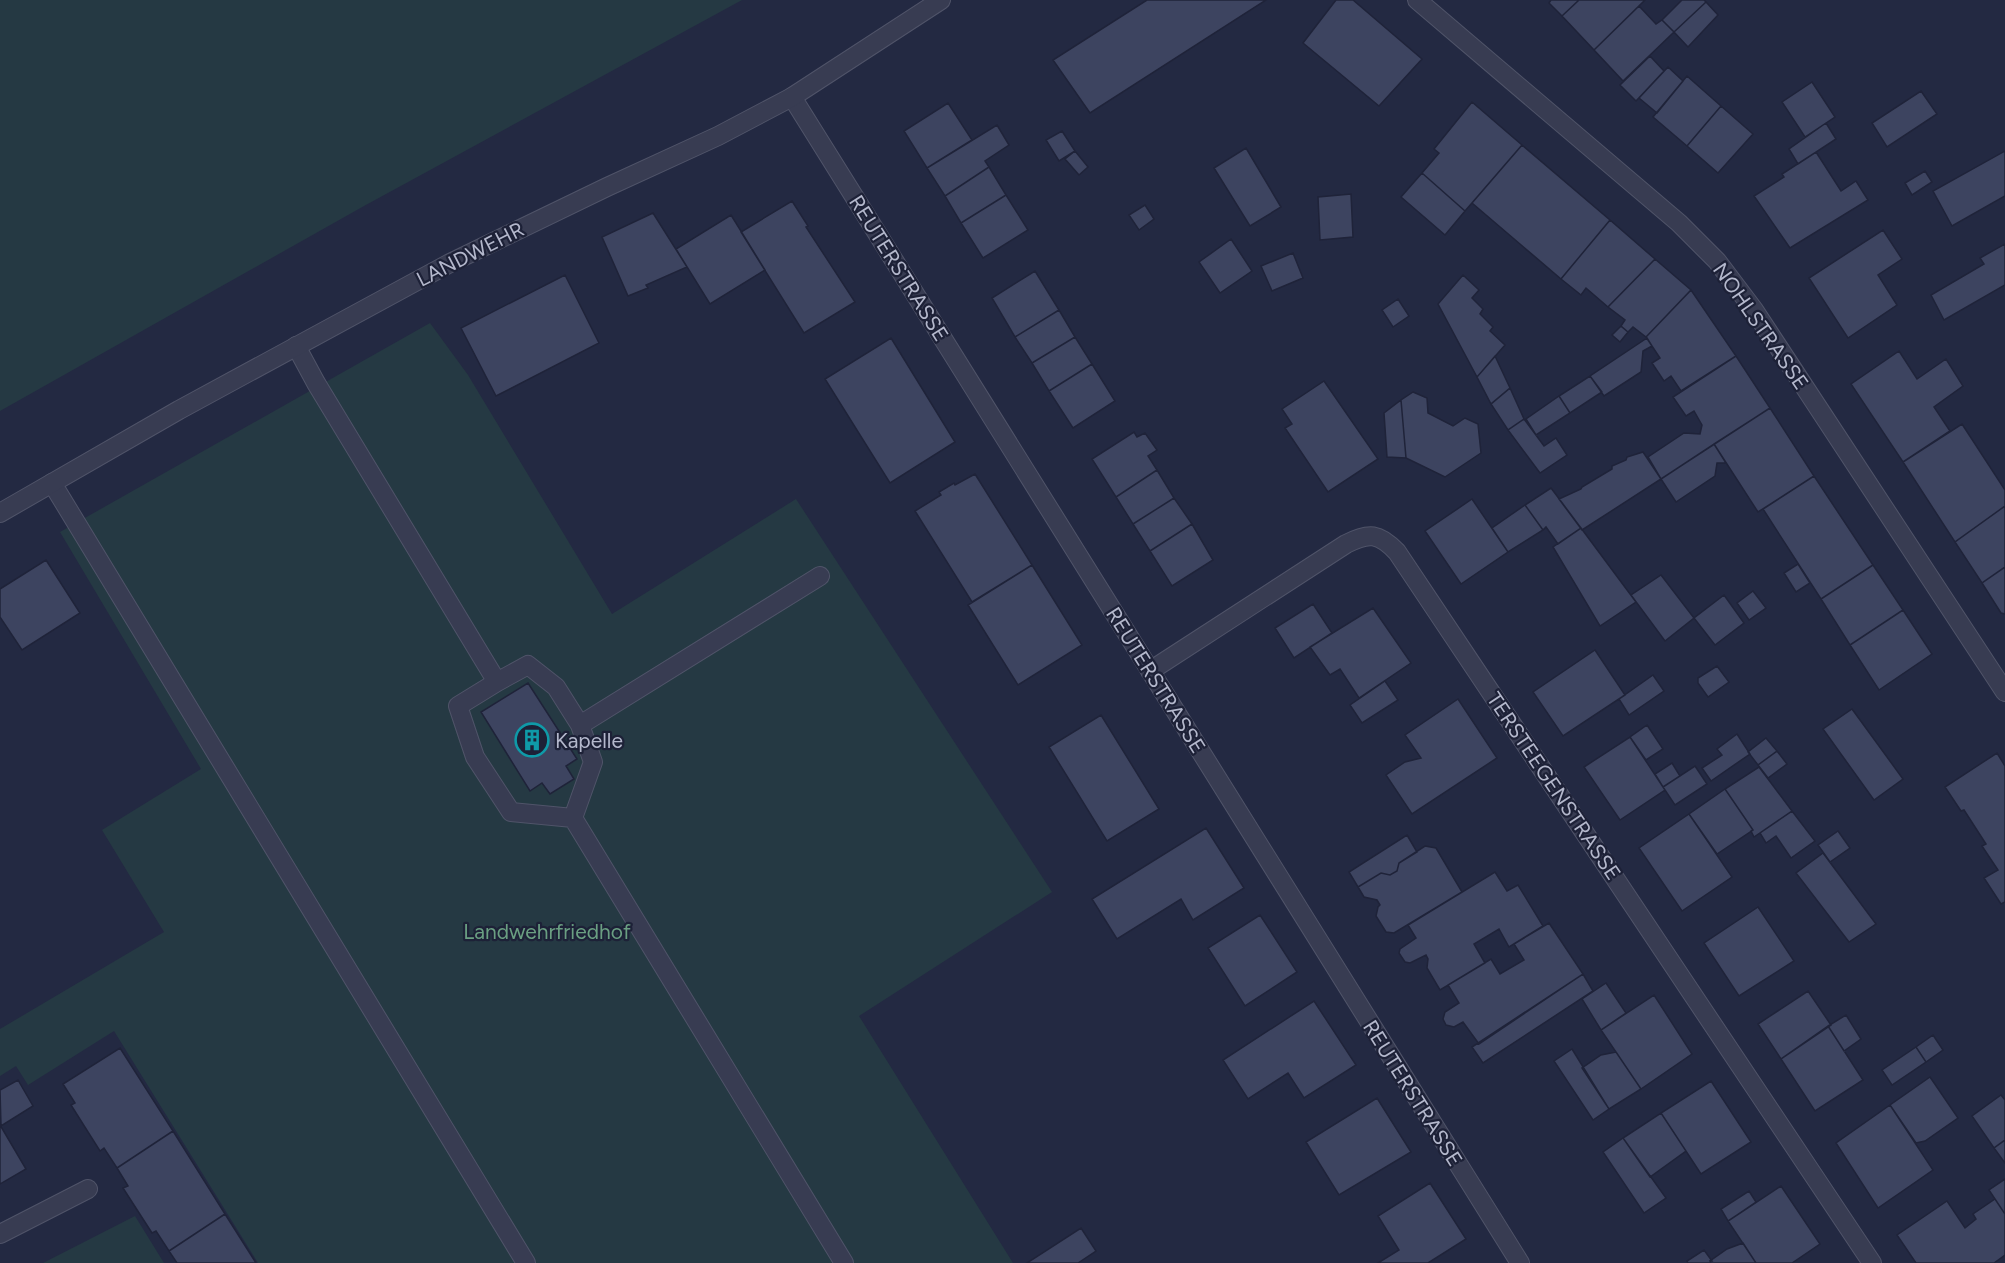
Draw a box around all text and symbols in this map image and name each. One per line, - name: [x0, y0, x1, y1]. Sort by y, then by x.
- street label: REUTERSTRASSE: [844, 190, 954, 346]
- street label: LANDWEHR: [412, 216, 528, 292]
- street label: NOHLSTRASSE: [1708, 258, 1814, 394]
- street label: REUTERSTRASSE: [1101, 602, 1211, 758]
- street label: TERSTEEGENSTRASSE: [1482, 687, 1626, 885]
- building icon: Kapelle: [514, 722, 550, 758]
- place label: Kapelle: [555, 728, 623, 753]
- park label: Landwehrfriedhof: [463, 919, 631, 944]
- street label: REUTERSTRASSE: [1358, 1015, 1468, 1171]

